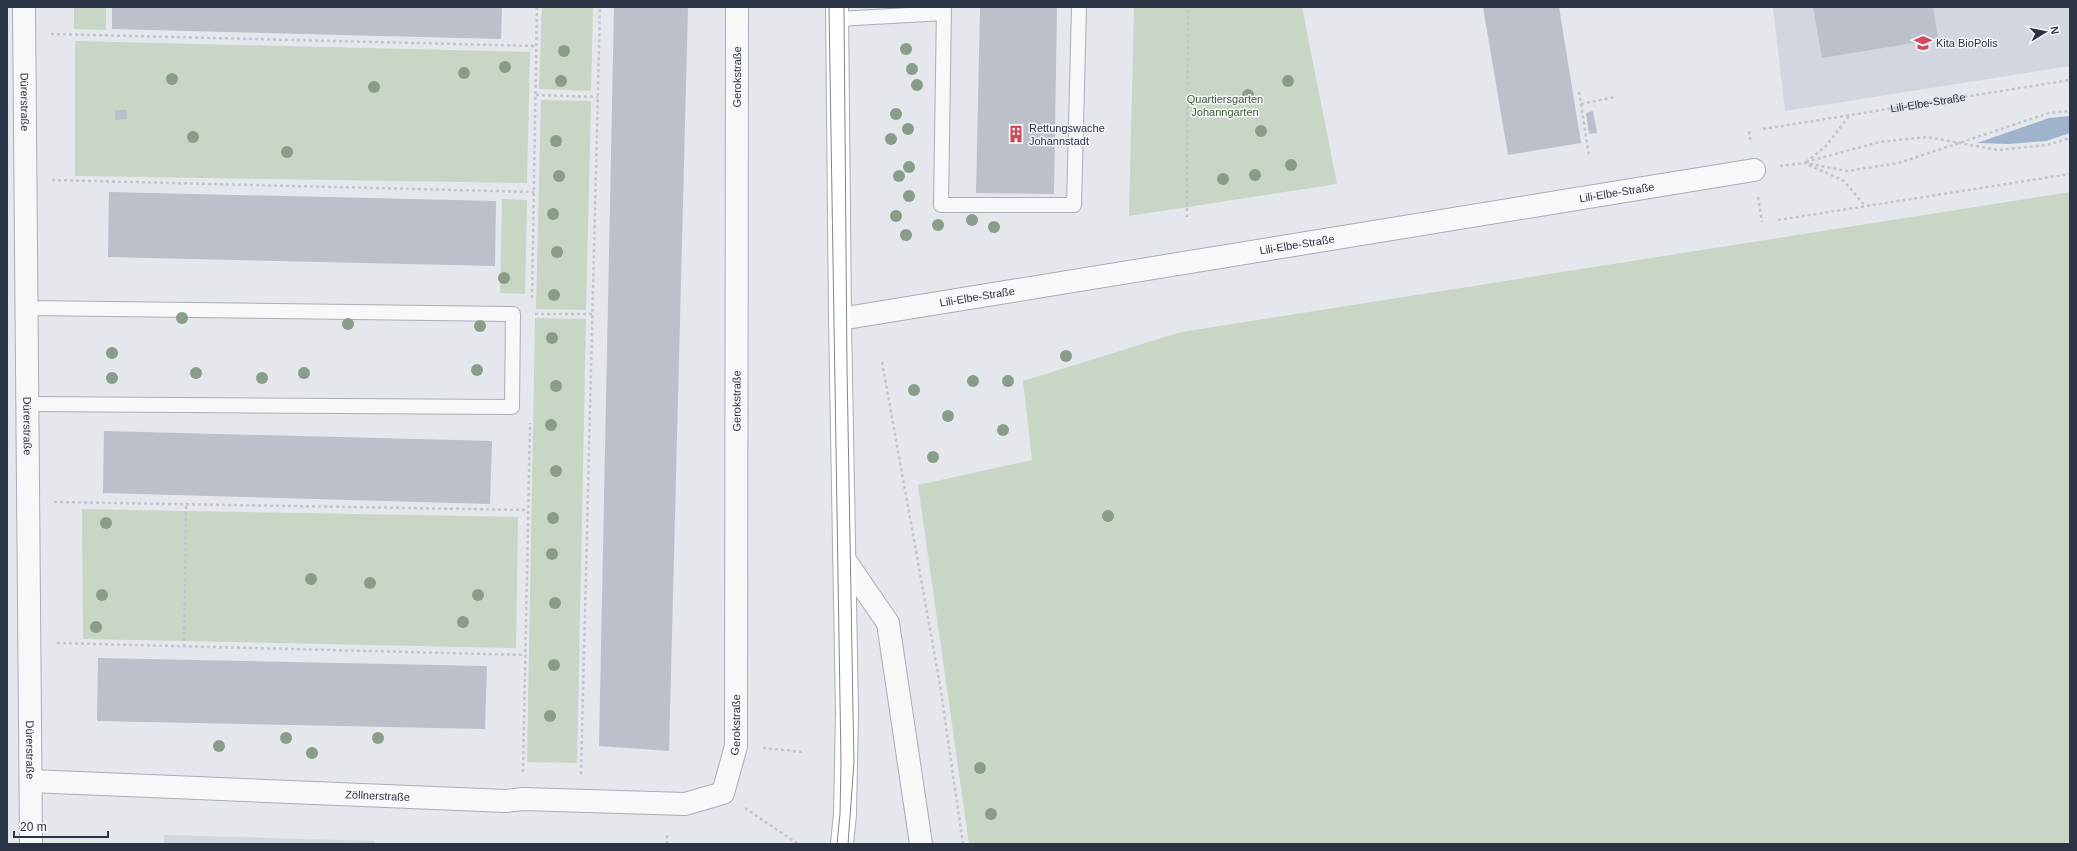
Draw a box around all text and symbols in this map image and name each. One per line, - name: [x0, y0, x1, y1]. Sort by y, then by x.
- north arrow: [2025, 12, 2065, 52]
- text: N: [2048, 25, 2061, 35]
- school or university icon: Kita BioPolis: [1913, 33, 1933, 53]
- place label: Kita BioPolis: [1936, 37, 1998, 49]
- street label: Gerokstraße: [731, 46, 743, 108]
- street label: Dürerstraße: [19, 73, 31, 131]
- street label: Lili-Elbe-Straße: [1889, 91, 1966, 115]
- park label: Quartiersgarten Johanngarten: [1187, 93, 1263, 118]
- place label: Rettungswache Johannstadt: [1029, 122, 1105, 147]
- building icon: Rettungswache Johannstadt: [1006, 124, 1026, 144]
- street label: Lili-Elbe-Straße: [1578, 180, 1655, 204]
- street label: Lili-Elbe-Straße: [1259, 232, 1335, 257]
- street label: Lili-Elbe-Straße: [939, 285, 1016, 309]
- street label: Gerokstraße: [730, 370, 743, 432]
- street label: Dürerstraße: [21, 397, 34, 455]
- street label: Gerokstraße: [728, 694, 742, 757]
- street label: Dürerstraße: [24, 721, 36, 779]
- street label: Zöllnerstraße: [345, 788, 410, 803]
- scale bar: [14, 813, 108, 839]
- text: 20 m: [20, 820, 47, 834]

